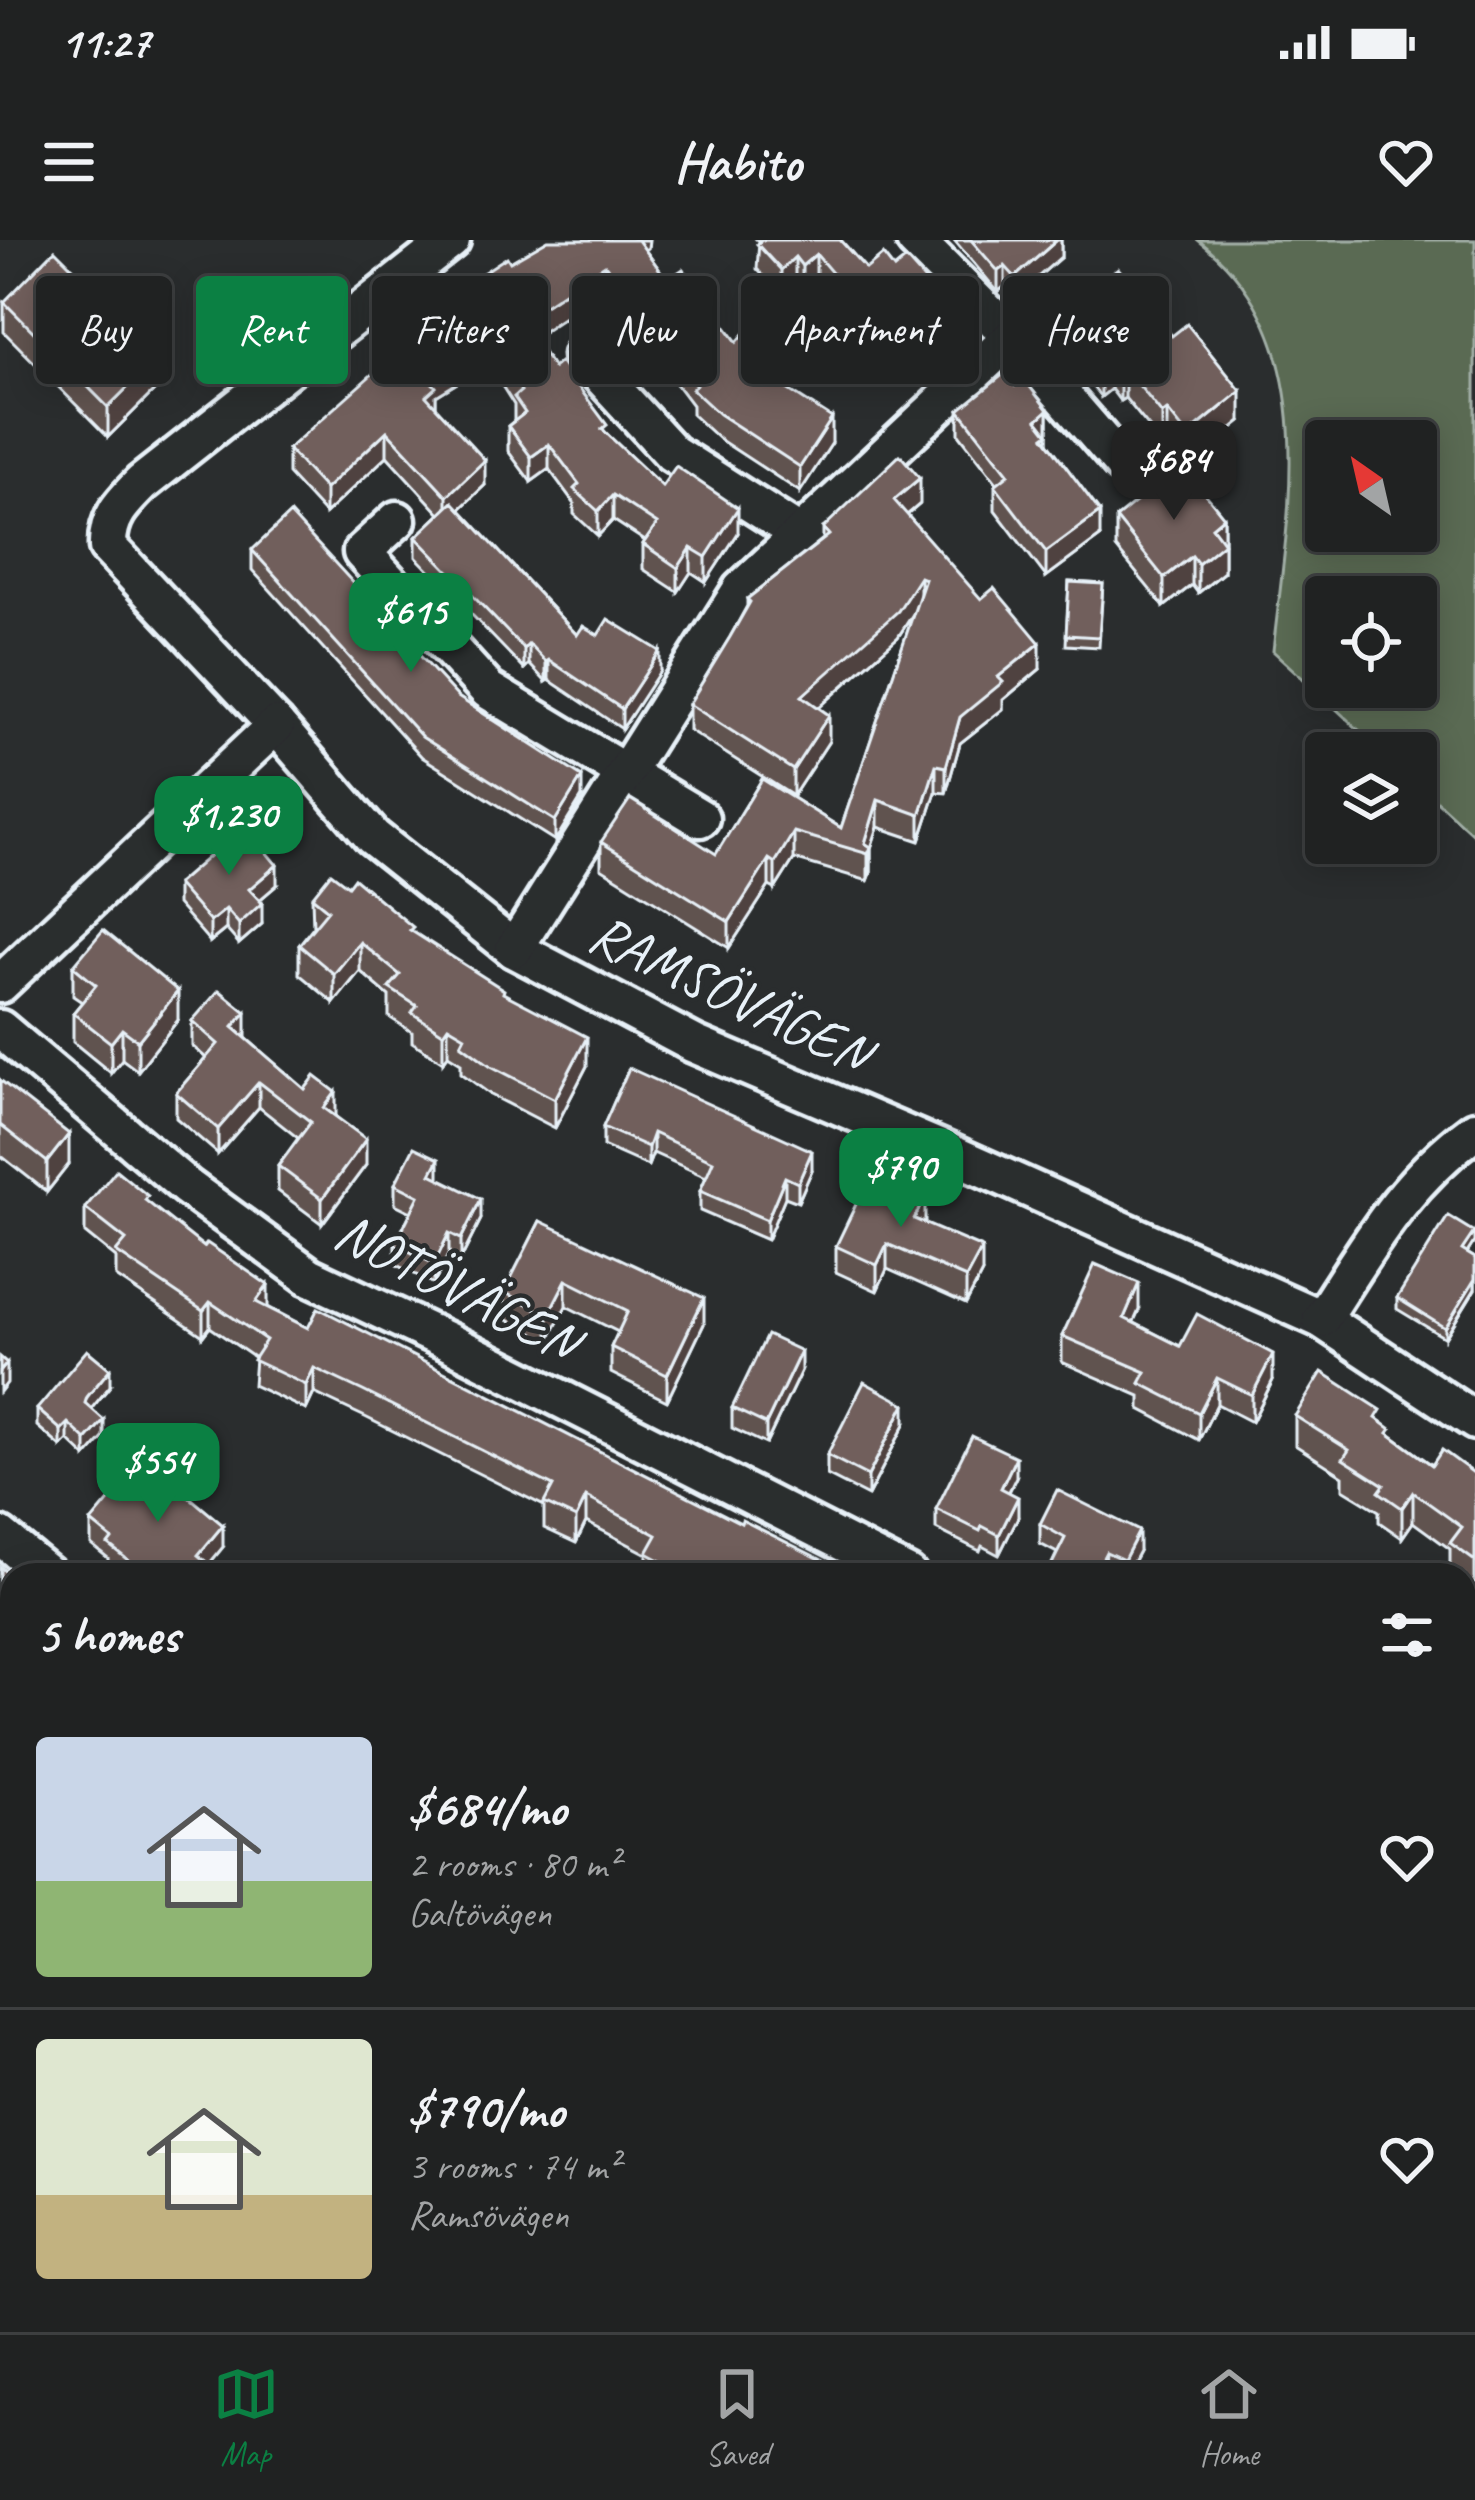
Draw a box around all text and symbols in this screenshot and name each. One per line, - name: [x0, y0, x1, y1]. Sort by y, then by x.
- text: 11:27: [60, 14, 150, 71]
- text: Habito: [674, 128, 801, 196]
- icon: menu: [36, 129, 102, 195]
- icon: heart: [1373, 129, 1439, 195]
- chip: Buy: [36, 276, 172, 384]
- chip: Rent: [196, 276, 348, 384]
- chip: Filters: [372, 276, 548, 384]
- chip: New: [572, 276, 717, 384]
- chip: Apartment: [741, 276, 979, 384]
- chip: House: [1003, 276, 1169, 384]
- north arrow: [1305, 420, 1437, 552]
- map controls: [1305, 420, 1437, 864]
- pin: $684: [1103, 421, 1245, 523]
- text: $684: [1138, 435, 1210, 484]
- pin: $615: [340, 573, 482, 675]
- button: locate: [1305, 576, 1437, 708]
- text: $615: [376, 587, 446, 636]
- button: layers: [1305, 732, 1437, 864]
- pin: $1,230: [131, 776, 327, 878]
- text: $1,230: [181, 790, 277, 839]
- street label: RAMSÖVÄGEN: [578, 897, 889, 1092]
- pin: $790: [830, 1128, 972, 1230]
- text: $790: [866, 1142, 936, 1191]
- street label: NOTÖVÄGEN: [324, 1194, 597, 1381]
- pin: $554: [87, 1423, 229, 1525]
- text: $554: [124, 1437, 192, 1486]
- icon: filters: [1374, 1602, 1440, 1668]
- text: 5 homes: [36, 1603, 179, 1667]
- text: $684/mo: [408, 1776, 566, 1840]
- icon: home: [132, 1785, 276, 1929]
- icon: heart: [1374, 1824, 1440, 1890]
- text: 2 rooms · 80 m²: [408, 1840, 619, 1889]
- text: Galtövägen: [408, 1889, 551, 1938]
- text: $790/mo: [408, 2078, 564, 2142]
- icon: home: [132, 2087, 276, 2231]
- icon: heart: [1374, 2126, 1440, 2192]
- text: 3 rooms · 74 m²: [408, 2142, 619, 2191]
- text: Ramsövägen: [408, 2191, 569, 2240]
- tab: Map: [213, 2361, 279, 2475]
- tab: Saved: [704, 2361, 770, 2475]
- tab: Home: [1196, 2361, 1262, 2475]

